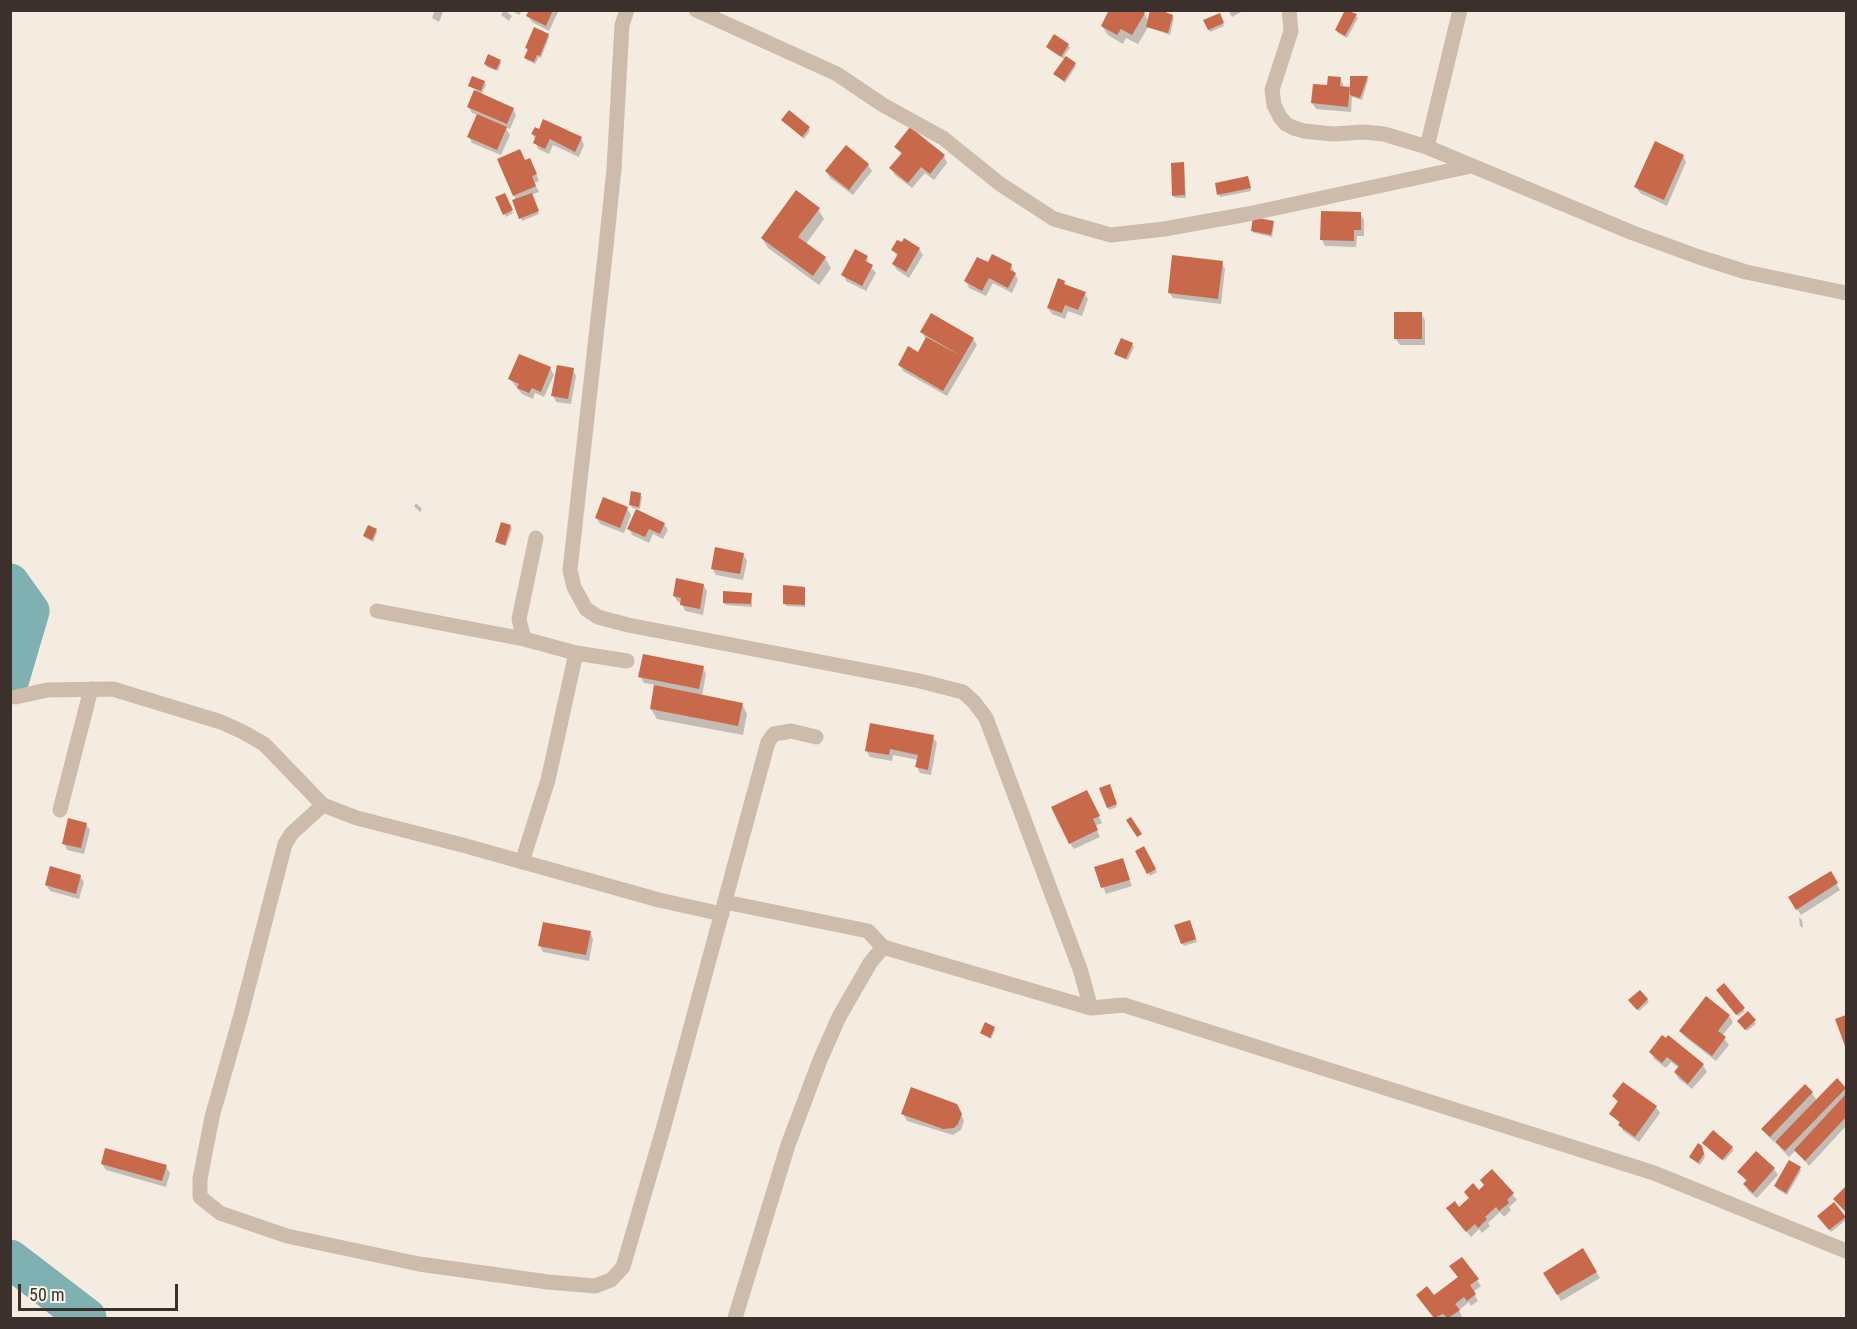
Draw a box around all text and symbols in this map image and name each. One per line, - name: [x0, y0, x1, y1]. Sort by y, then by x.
- scale bar: [21, 1272, 182, 1310]
- text: 50 m: [29, 1284, 64, 1305]

